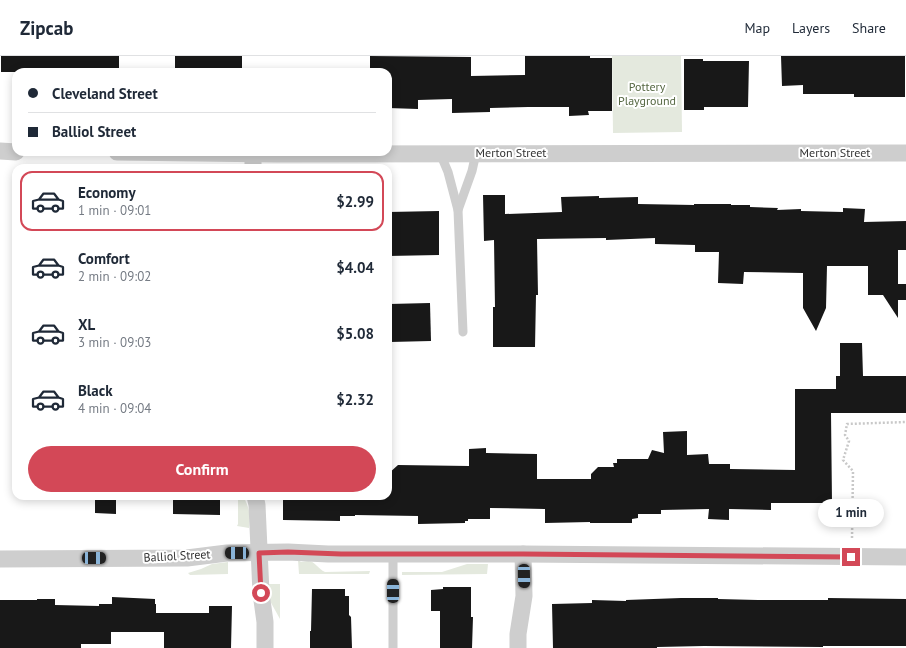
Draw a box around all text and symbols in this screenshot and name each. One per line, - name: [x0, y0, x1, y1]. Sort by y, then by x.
- text: Zipcab: [20, 16, 73, 40]
- text: Map: [744, 19, 770, 37]
- text: Layers: [792, 19, 830, 37]
- text: Share: [852, 19, 886, 37]
- park label: Pottery Playground: [618, 79, 676, 108]
- text: Cleveland Street: [52, 84, 158, 103]
- text: Balliol Street: [52, 122, 136, 141]
- street label: Merton Street: [476, 145, 546, 160]
- street label: Merton Street: [800, 145, 870, 160]
- icon: car: [30, 183, 66, 219]
- text: Economy: [78, 183, 136, 202]
- text: $2.99: [336, 192, 374, 211]
- text: 1 min · 09:01: [78, 202, 151, 219]
- icon: car: [30, 249, 66, 285]
- text: Comfort: [78, 249, 130, 268]
- text: $4.04: [336, 258, 374, 277]
- text: 2 min · 09:02: [78, 268, 151, 285]
- icon: car: [30, 315, 66, 351]
- text: XL: [78, 315, 95, 334]
- text: $5.08: [336, 324, 374, 343]
- text: 3 min · 09:03: [78, 334, 151, 351]
- icon: car: [30, 381, 66, 417]
- text: Black: [78, 381, 113, 400]
- text: $2.32: [336, 390, 374, 409]
- text: 4 min · 09:04: [78, 400, 151, 417]
- button: Confirm: [28, 446, 376, 492]
- callout: 1 min: [818, 499, 884, 527]
- text: 1 min: [835, 504, 867, 521]
- street label: Balliol Street: [143, 546, 211, 565]
- car: [225, 547, 249, 559]
- route end: [842, 548, 860, 566]
- car: [82, 552, 106, 564]
- car: [518, 564, 530, 588]
- car: [387, 579, 399, 603]
- route start: [252, 584, 270, 602]

